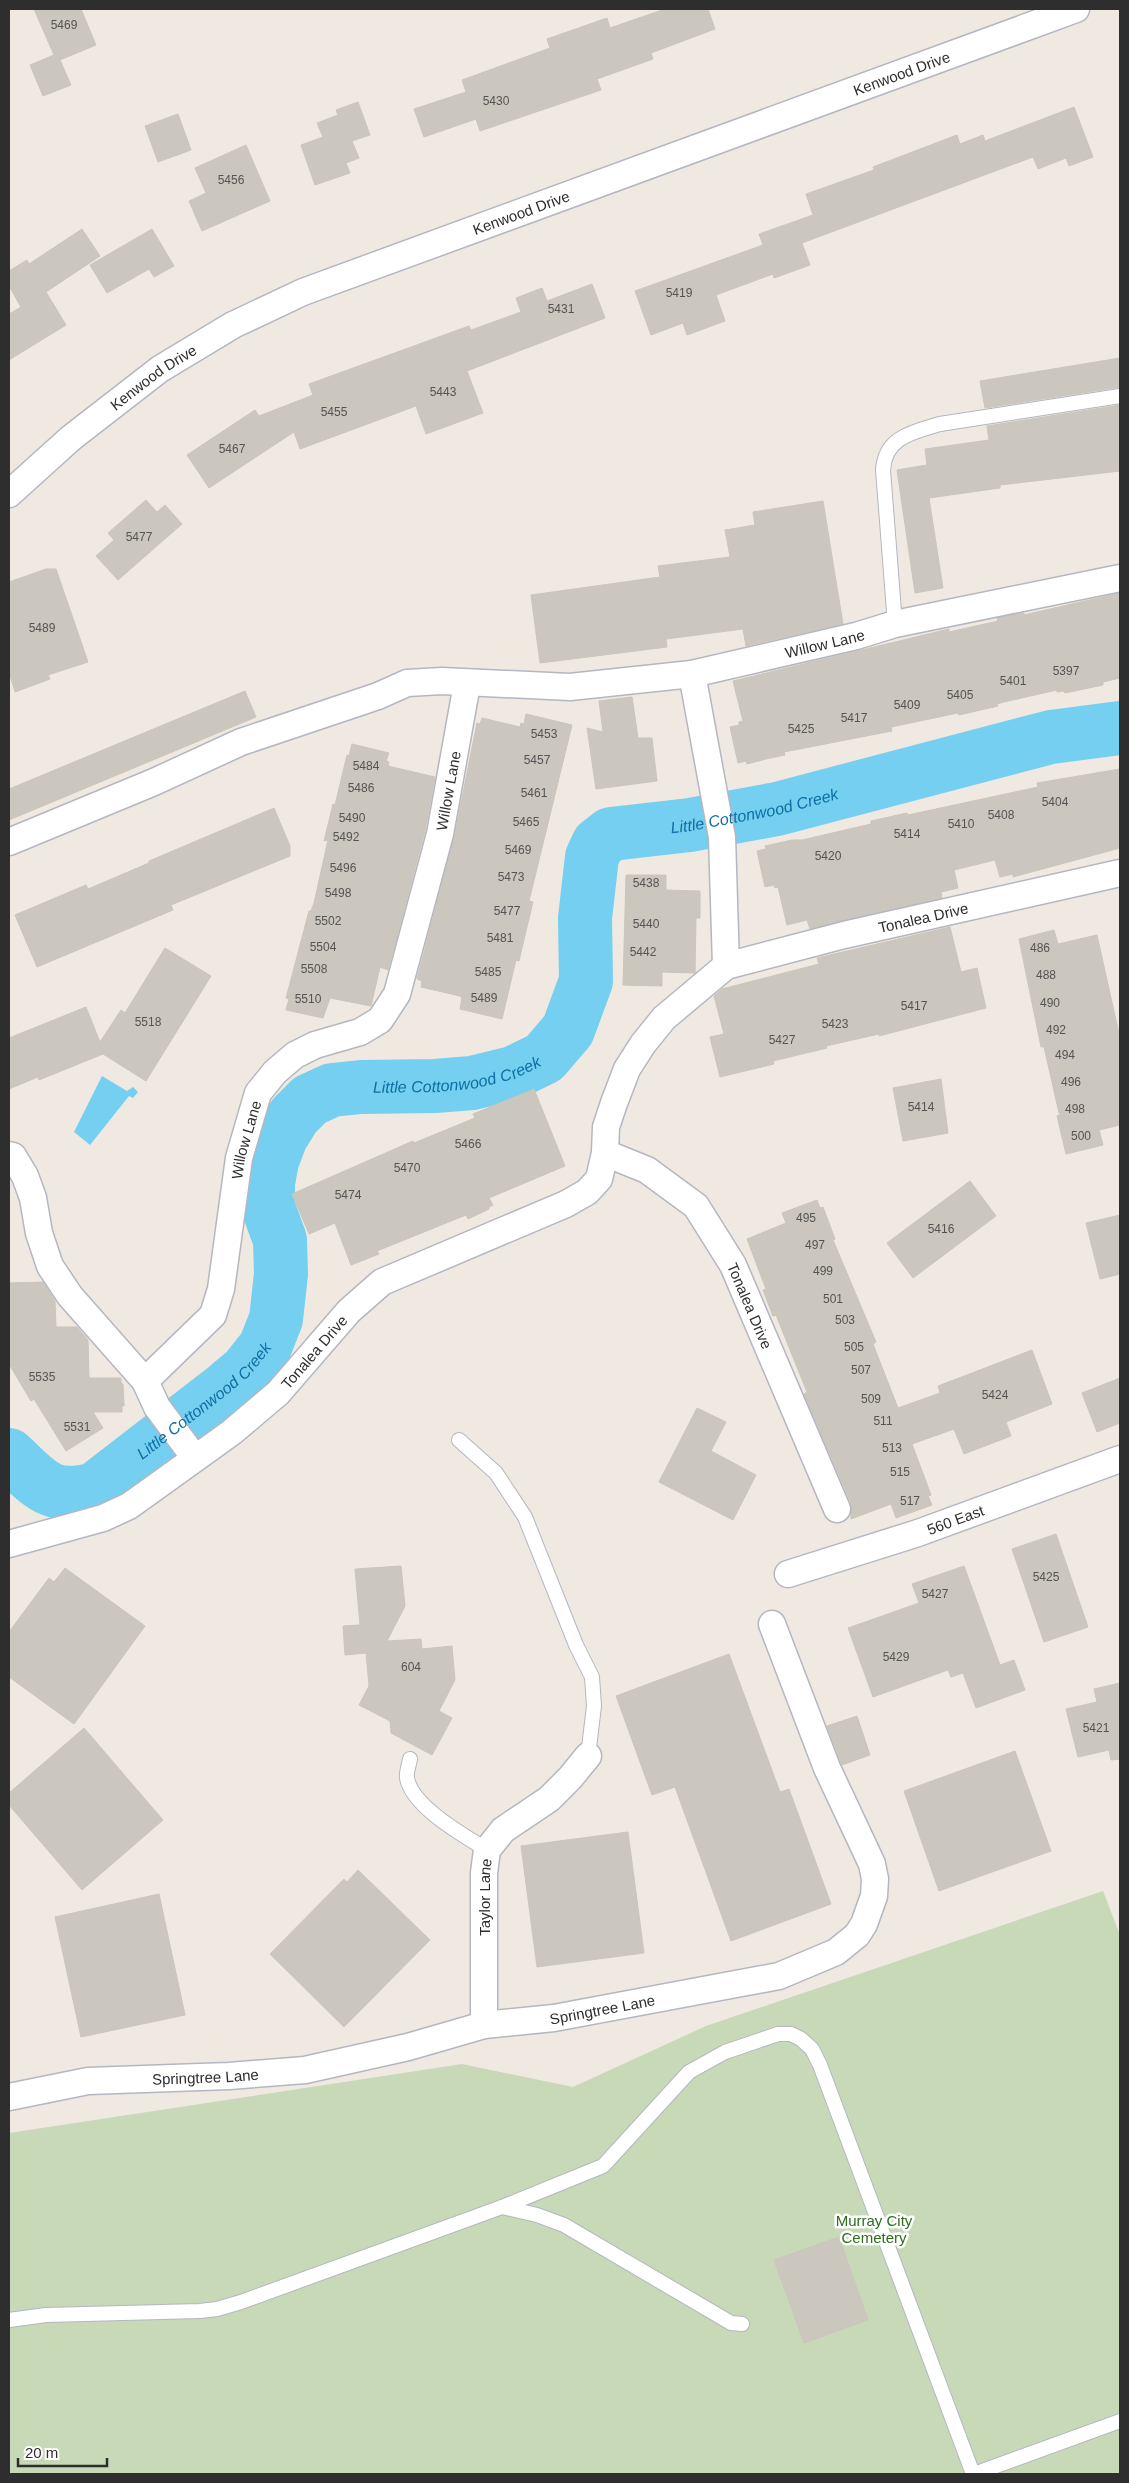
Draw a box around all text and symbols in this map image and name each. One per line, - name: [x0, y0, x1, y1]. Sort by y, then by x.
- house number: 5469: [51, 18, 78, 32]
- street label: Kenwood Drive: [851, 47, 952, 98]
- house number: 5430: [483, 94, 510, 108]
- house number: 5456: [218, 173, 245, 187]
- street label: Kenwood Drive: [470, 187, 572, 238]
- house number: 5419: [666, 286, 693, 300]
- house number: 5431: [548, 302, 575, 316]
- street label: Kenwood Drive: [107, 341, 199, 413]
- house number: 5443: [430, 385, 457, 399]
- house number: 5455: [321, 405, 348, 419]
- house number: 5467: [219, 442, 246, 456]
- house number: 5477: [126, 530, 153, 544]
- house number: 5489: [29, 621, 56, 635]
- street label: Willow Lane: [783, 625, 866, 661]
- house number: 5397: [1053, 664, 1080, 678]
- house number: 5401: [1000, 674, 1027, 688]
- house number: 5405: [947, 688, 974, 702]
- house number: 5409: [894, 698, 921, 712]
- house number: 5417: [841, 711, 868, 725]
- house number: 5425: [788, 722, 815, 736]
- house number: 5453: [531, 727, 558, 741]
- street label: Willow Lane: [432, 749, 463, 832]
- house number: 5457: [524, 753, 551, 767]
- house number: 5484: [353, 759, 380, 773]
- house number: 5486: [348, 781, 375, 795]
- water label: Little Cottonwood Creek: [670, 785, 841, 836]
- house number: 5461: [521, 786, 548, 800]
- house number: 5404: [1042, 795, 1069, 809]
- house number: 5408: [988, 808, 1015, 822]
- house number: 5490: [339, 811, 366, 825]
- house number: 5465: [513, 815, 540, 829]
- house number: 5410: [948, 817, 975, 831]
- house number: 5414: [894, 827, 921, 841]
- house number: 5492: [333, 830, 360, 844]
- house number: 5469: [505, 843, 532, 857]
- house number: 5420: [815, 849, 842, 863]
- house number: 5496: [330, 861, 357, 875]
- house number: 5473: [498, 870, 525, 884]
- house number: 5438: [633, 876, 660, 890]
- house number: 5498: [325, 886, 352, 900]
- street label: Tonalea Drive: [877, 899, 970, 936]
- house number: 5477: [494, 904, 521, 918]
- house number: 5502: [315, 914, 342, 928]
- house number: 5440: [633, 917, 660, 931]
- house number: 5481: [487, 931, 514, 945]
- house number: 5504: [310, 940, 337, 954]
- house number: 486: [1030, 941, 1050, 955]
- house number: 5442: [630, 945, 657, 959]
- house number: 5508: [301, 962, 328, 976]
- house number: 5485: [475, 965, 502, 979]
- house number: 488: [1036, 968, 1056, 982]
- house number: 5489: [471, 991, 498, 1005]
- house number: 5510: [295, 992, 322, 1006]
- house number: 490: [1040, 996, 1060, 1010]
- house number: 5417: [901, 999, 928, 1013]
- house number: 5518: [135, 1015, 162, 1029]
- house number: 5423: [822, 1017, 849, 1031]
- house number: 492: [1046, 1023, 1066, 1037]
- house number: 5427: [769, 1033, 796, 1047]
- house number: 494: [1055, 1048, 1075, 1062]
- water label: Little Cottonwood Creek: [373, 1052, 544, 1095]
- house number: 496: [1061, 1075, 1081, 1089]
- street label: Willow Lane: [228, 1098, 264, 1180]
- house number: 5414: [908, 1100, 935, 1114]
- house number: 498: [1065, 1102, 1085, 1116]
- house number: 500: [1071, 1129, 1091, 1143]
- house number: 5466: [455, 1137, 482, 1151]
- house number: 5470: [394, 1161, 421, 1175]
- house number: 5474: [335, 1188, 362, 1202]
- house number: 495: [796, 1211, 816, 1225]
- house number: 5416: [928, 1222, 955, 1236]
- house number: 497: [805, 1238, 825, 1252]
- street label: Tonalea Drive: [725, 1260, 776, 1351]
- house number: 499: [813, 1264, 833, 1278]
- house number: 501: [823, 1292, 843, 1306]
- street label: Tonalea Drive: [277, 1311, 350, 1392]
- house number: 503: [835, 1313, 855, 1327]
- water label: Little Cottonwood Creek: [133, 1338, 275, 1462]
- house number: 505: [844, 1340, 864, 1354]
- house number: 507: [851, 1363, 871, 1377]
- house number: 5535: [29, 1370, 56, 1384]
- house number: 5424: [982, 1388, 1009, 1402]
- house number: 509: [861, 1392, 881, 1406]
- house number: 511: [873, 1414, 893, 1428]
- house number: 5531: [64, 1420, 91, 1434]
- house number: 513: [882, 1441, 902, 1455]
- house number: 515: [890, 1465, 910, 1479]
- house number: 517: [900, 1494, 920, 1508]
- street label: 560 East: [925, 1501, 987, 1538]
- house number: 5425: [1033, 1570, 1060, 1584]
- house number: 5427: [922, 1587, 949, 1601]
- house number: 5429: [883, 1650, 910, 1664]
- house number: 604: [401, 1660, 421, 1674]
- house number: 5421: [1083, 1721, 1110, 1735]
- street label: Taylor Lane: [475, 1857, 494, 1936]
- street label: Springtree Lane: [548, 1991, 656, 2027]
- street label: Springtree Lane: [152, 2065, 259, 2087]
- park label: Murray City Cemetery: [836, 2212, 913, 2246]
- scale bar: [18, 2436, 106, 2468]
- text: 20 m: [25, 2444, 58, 2461]

